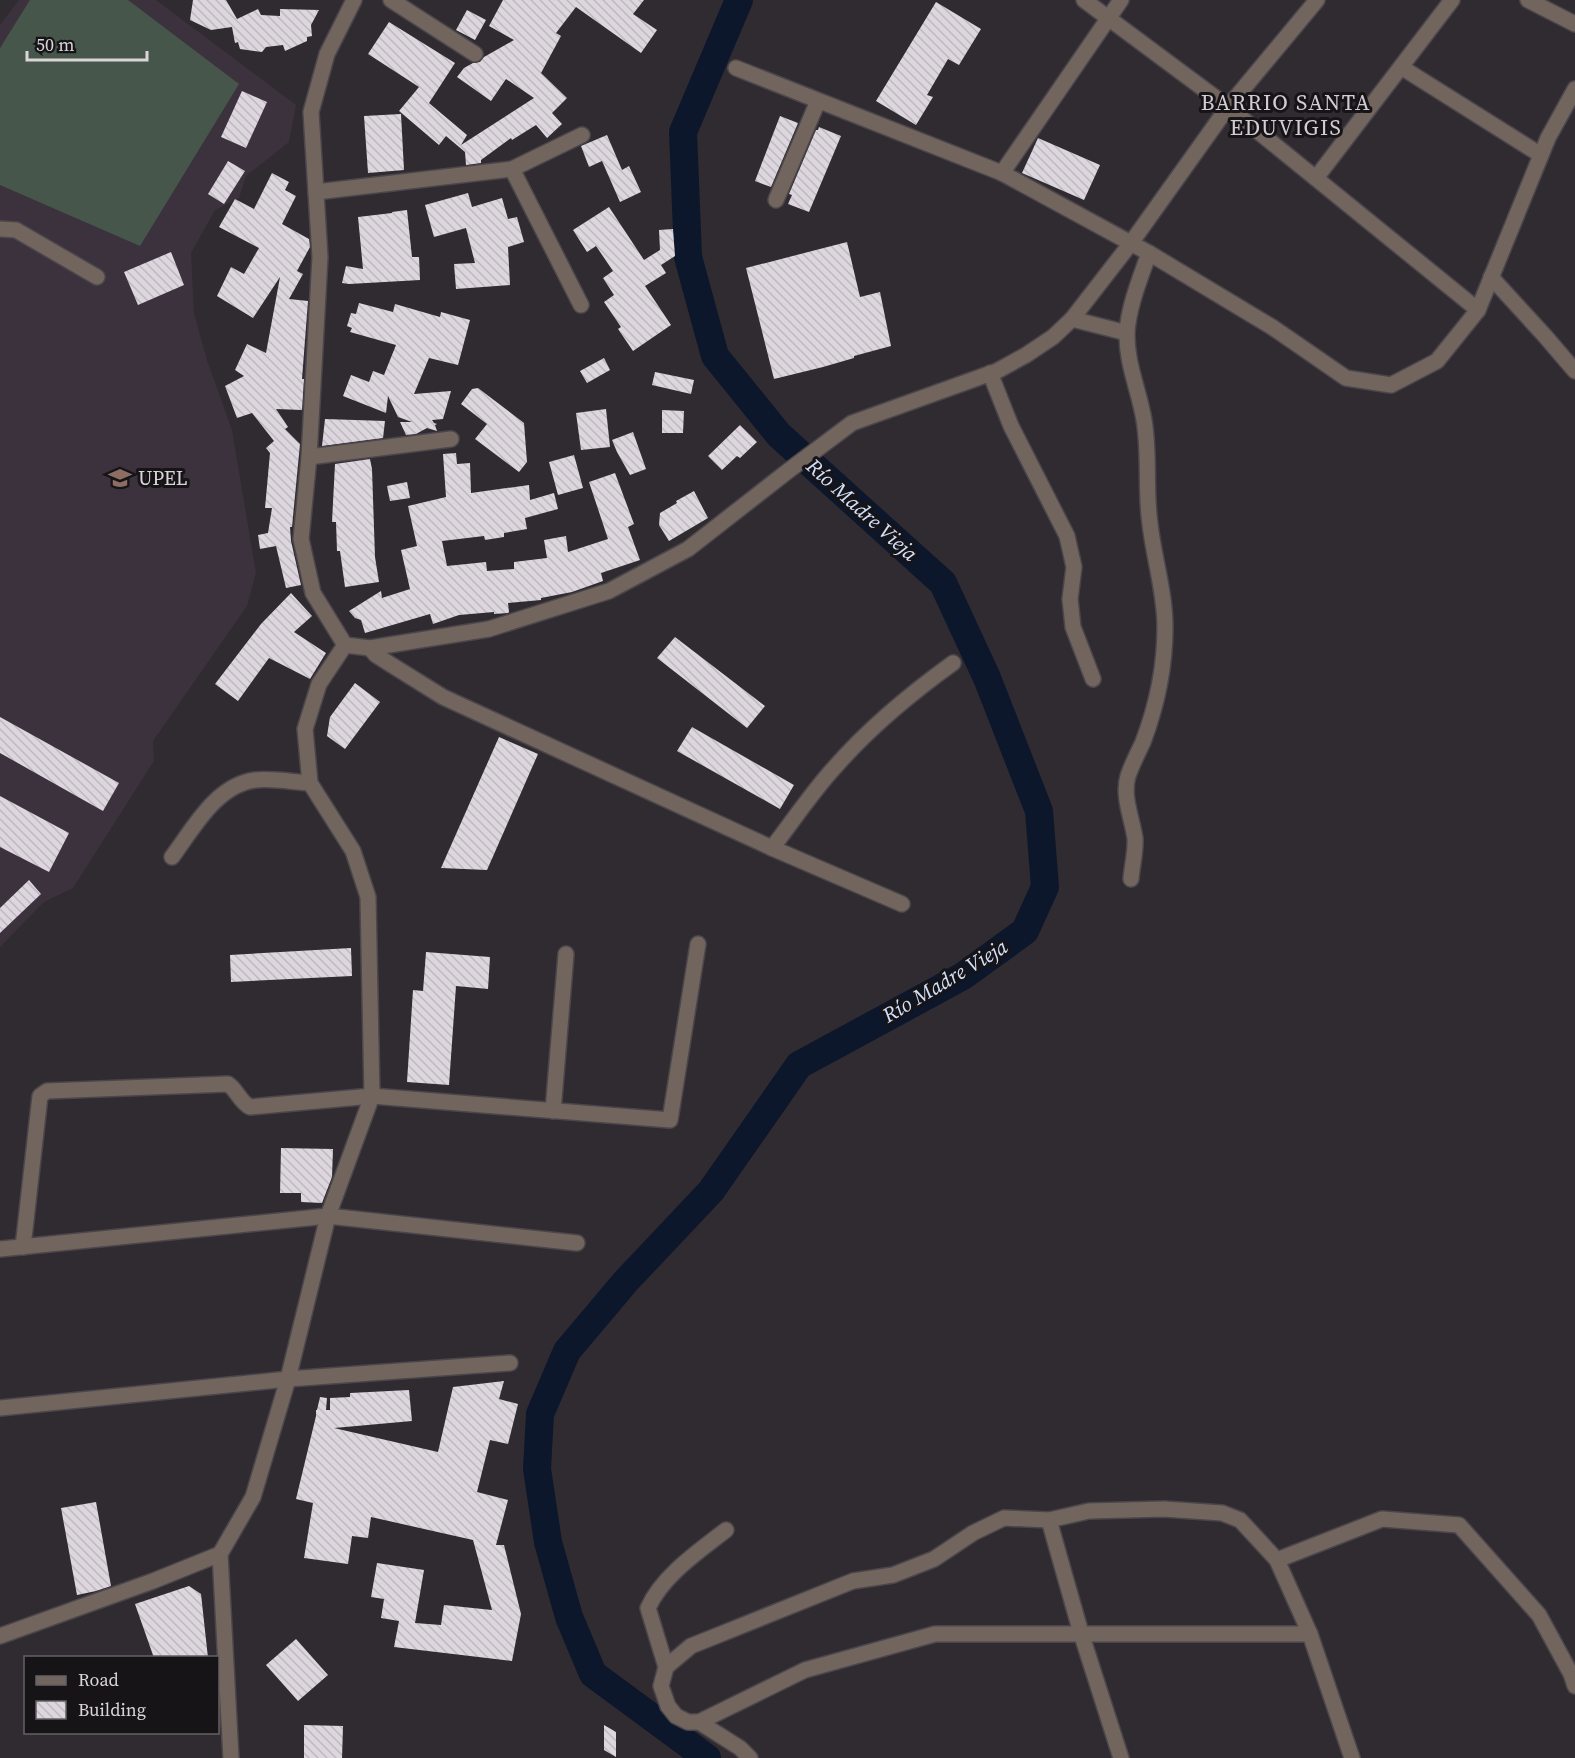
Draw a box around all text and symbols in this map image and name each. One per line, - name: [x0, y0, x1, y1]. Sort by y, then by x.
- scale bar: [27, 24, 147, 62]
- text: 50 m: [36, 32, 74, 57]
- district label: BARRIO SANTA EDUVIGIS: [1201, 87, 1371, 142]
- water label: Río Madre Vieja: [799, 451, 925, 568]
- place label: UPEL: [138, 464, 188, 492]
- school or university icon: UPEL: [107, 465, 133, 491]
- water label: Río Madre Vieja: [876, 932, 1013, 1030]
- legend: [24, 1656, 219, 1734]
- text: Road: [78, 1667, 119, 1692]
- text: Building: [78, 1697, 146, 1722]

